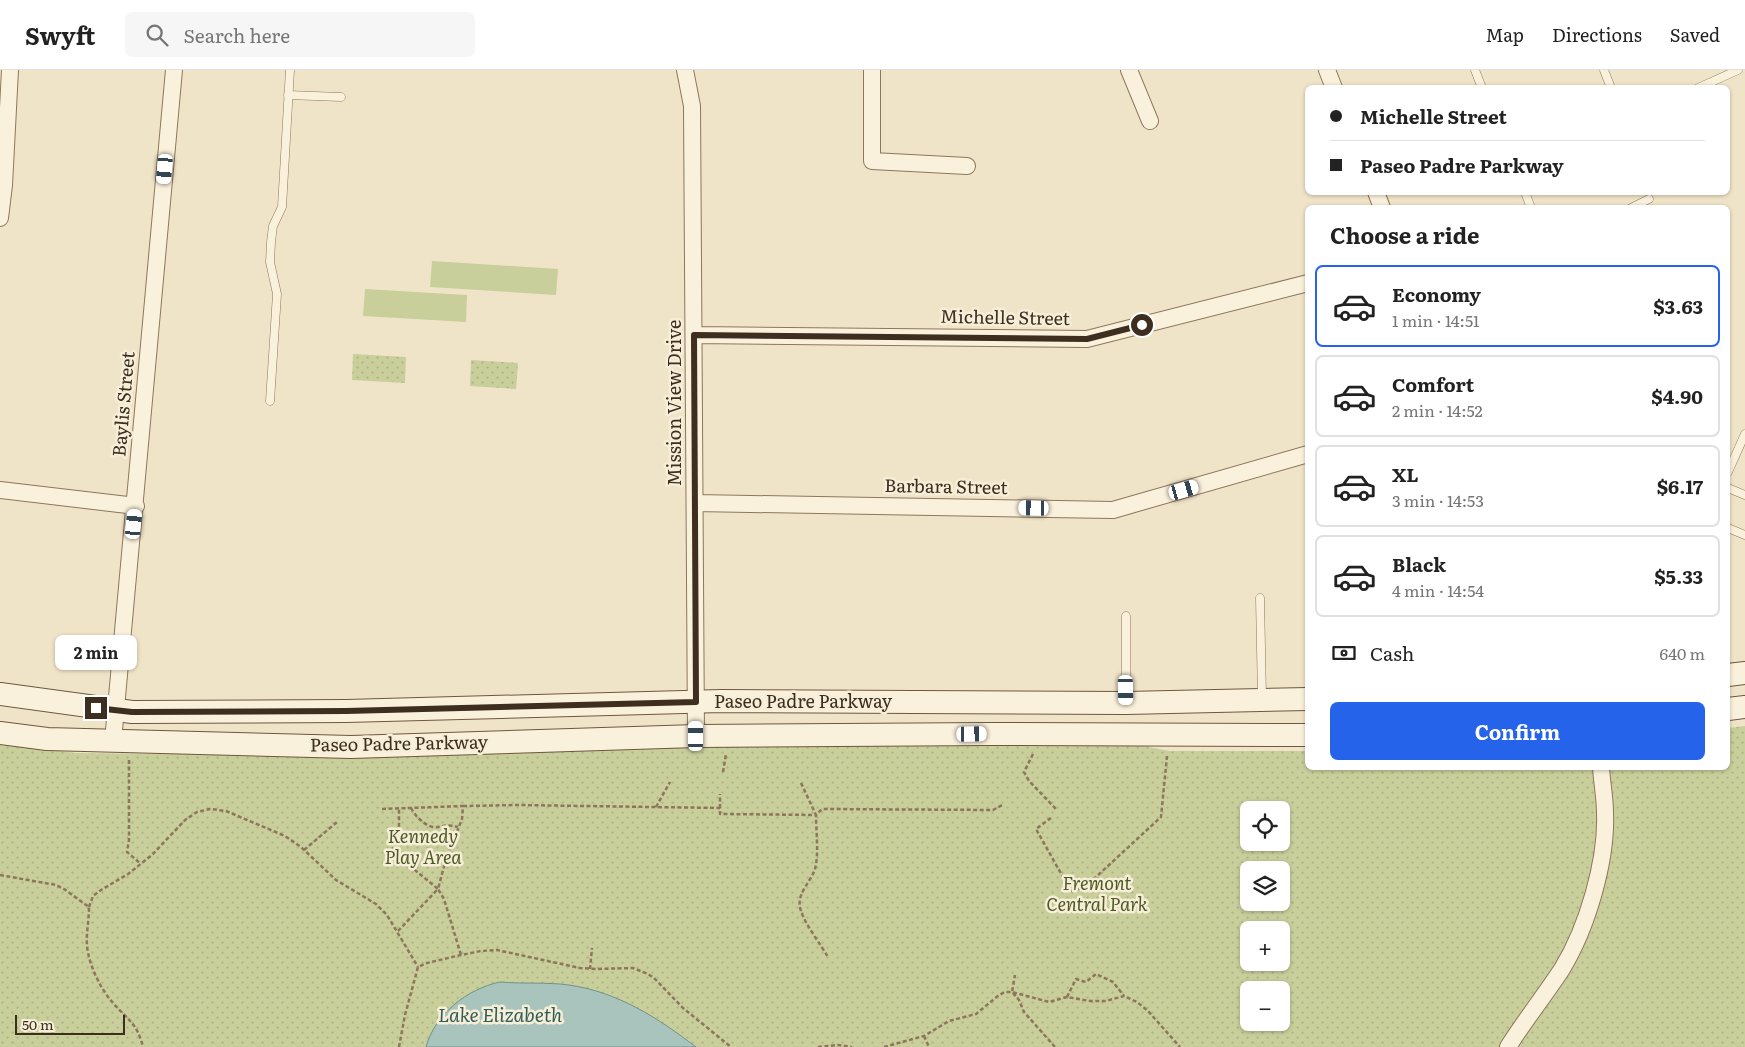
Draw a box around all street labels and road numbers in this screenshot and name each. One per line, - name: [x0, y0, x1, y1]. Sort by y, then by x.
- street label: Michelle Street: [940, 302, 1071, 331]
- street label: Mission View Drive: [660, 320, 687, 486]
- street label: Baylis Street: [104, 349, 141, 458]
- street label: Barbara Street: [884, 471, 1009, 500]
- street label: Paseo Padre Parkway: [714, 687, 893, 714]
- street label: Paseo Padre Parkway: [310, 727, 489, 758]

